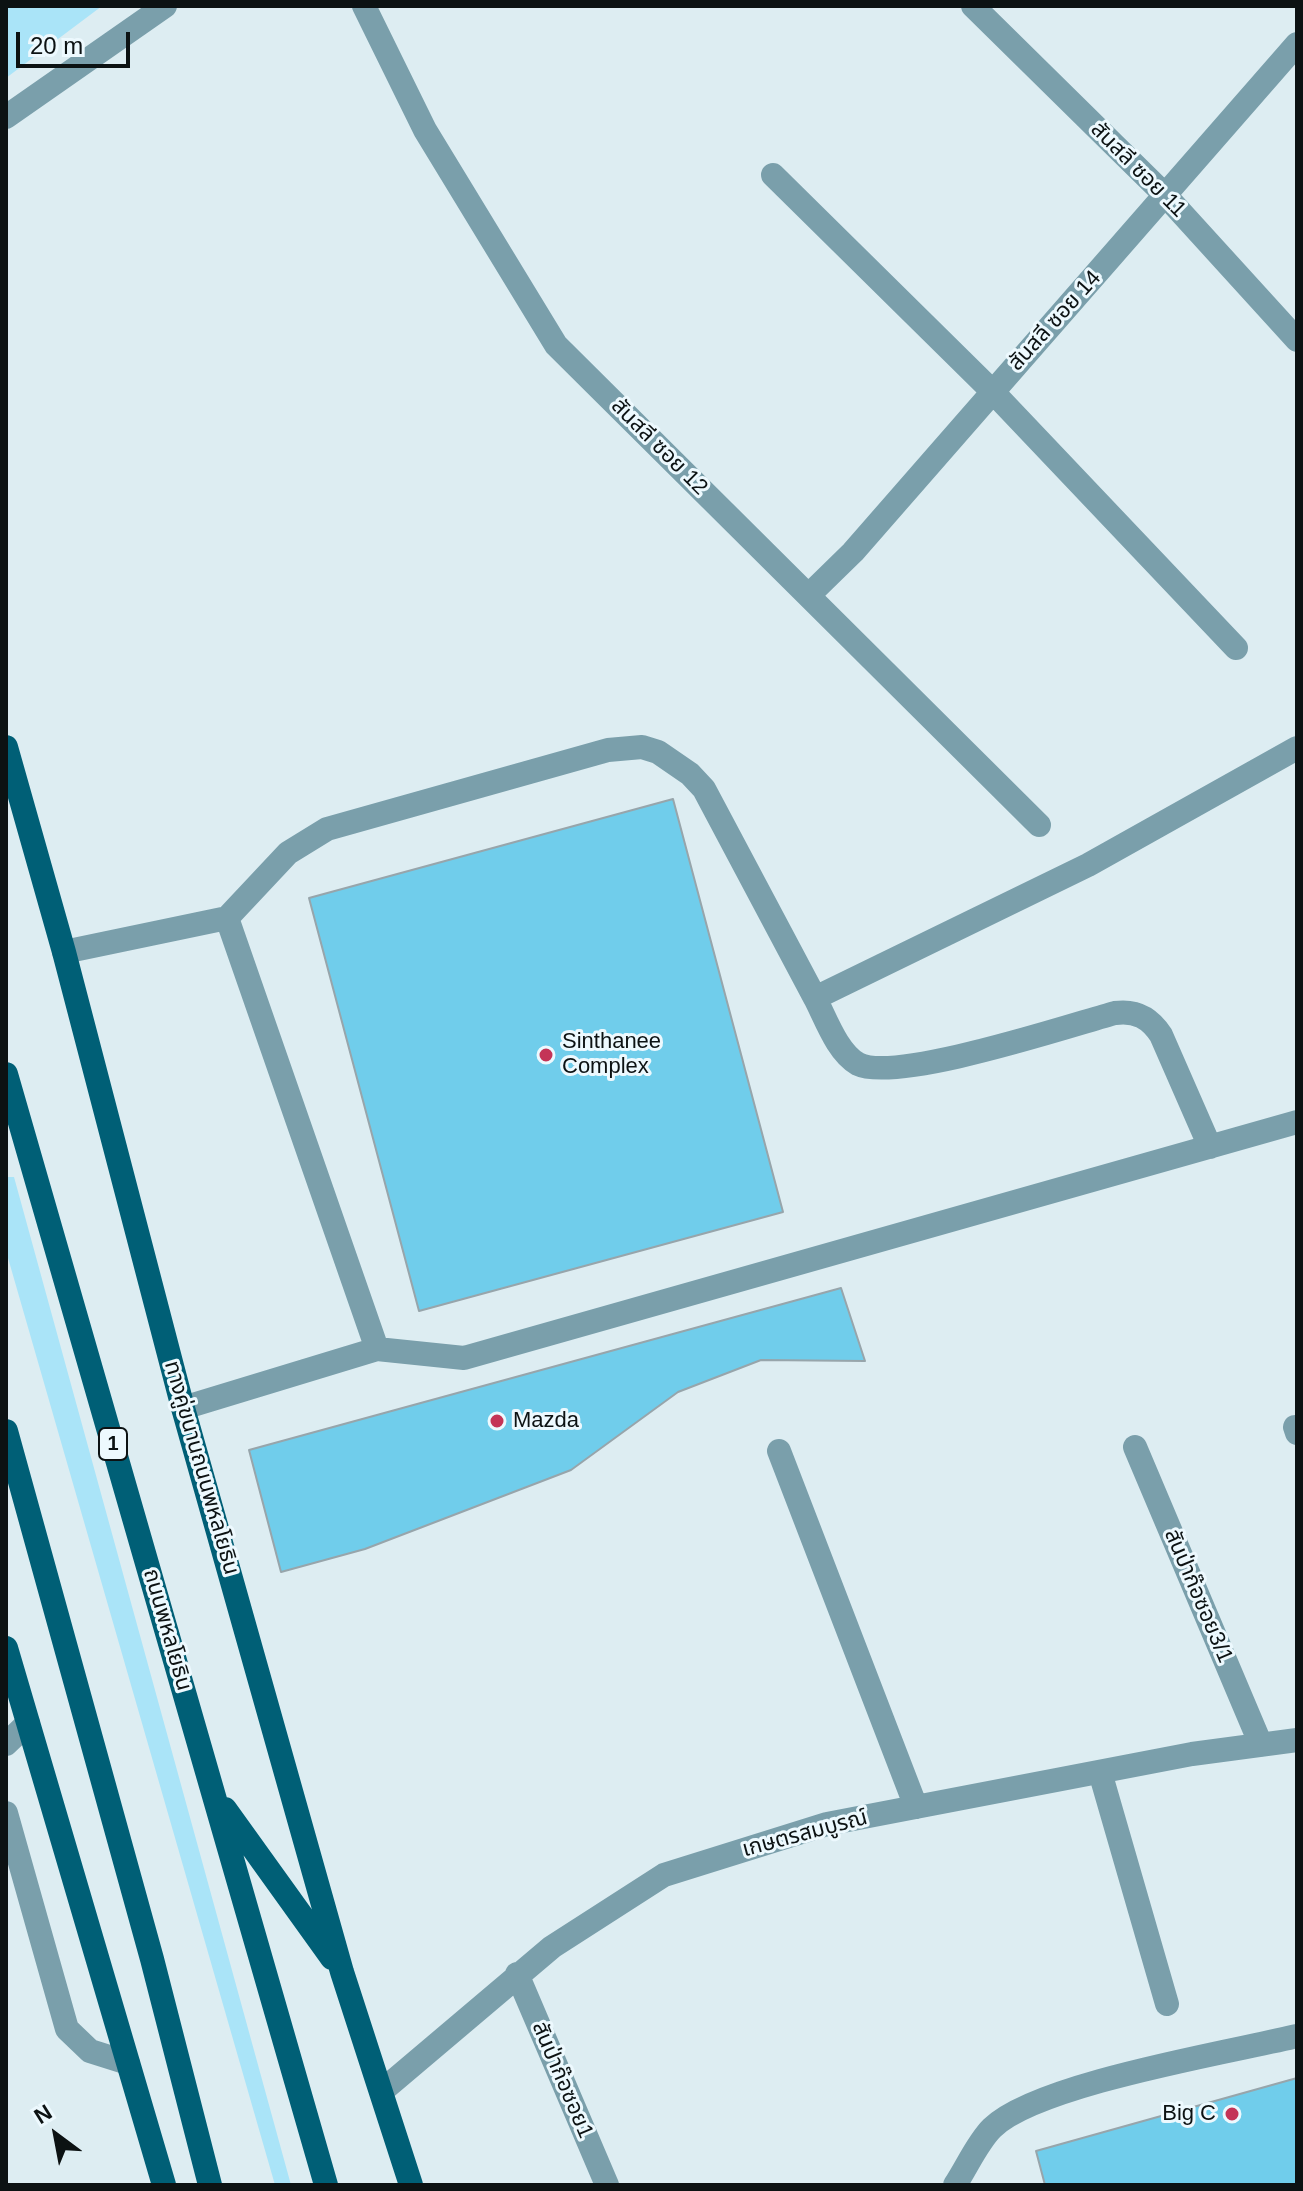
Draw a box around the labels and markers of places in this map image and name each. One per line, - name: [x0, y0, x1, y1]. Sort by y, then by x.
- place label: Sinthanee Complex: [562, 1029, 661, 1080]
- marker: Sinthanee Complex: [537, 1046, 555, 1064]
- place label: Mazda: [513, 1408, 579, 1434]
- marker: Mazda: [488, 1412, 506, 1430]
- place label: Big C: [1162, 2101, 1216, 2127]
- marker: Big C: [1223, 2105, 1241, 2123]

